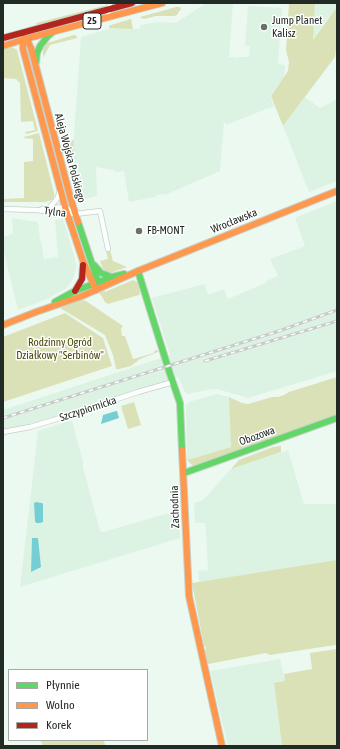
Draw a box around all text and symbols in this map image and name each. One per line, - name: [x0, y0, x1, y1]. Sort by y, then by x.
- road number: 25: [83, 13, 101, 29]
- place label: Jump Planet Kalisz: [272, 14, 322, 40]
- marker: Jump Planet Kalisz: [259, 22, 269, 32]
- street label: Aleja Wojska Polskiego: [52, 112, 88, 204]
- street label: Tylna: [43, 204, 67, 220]
- street label: Wrocławska: [209, 206, 259, 236]
- place label: FB-MONT: [147, 224, 185, 238]
- marker: FB-MONT: [134, 226, 144, 236]
- park label: Rodzinny Ogród Działkowy "Serbinów": [16, 336, 104, 362]
- street label: Szczypiornicka: [58, 394, 118, 424]
- street label: Obozowa: [237, 423, 277, 449]
- street label: Zachodnia: [168, 485, 182, 529]
- legend: [8, 669, 148, 741]
- text: Płynnie: [46, 678, 80, 692]
- text: Wolno: [46, 698, 75, 712]
- text: Korek: [46, 718, 72, 732]

